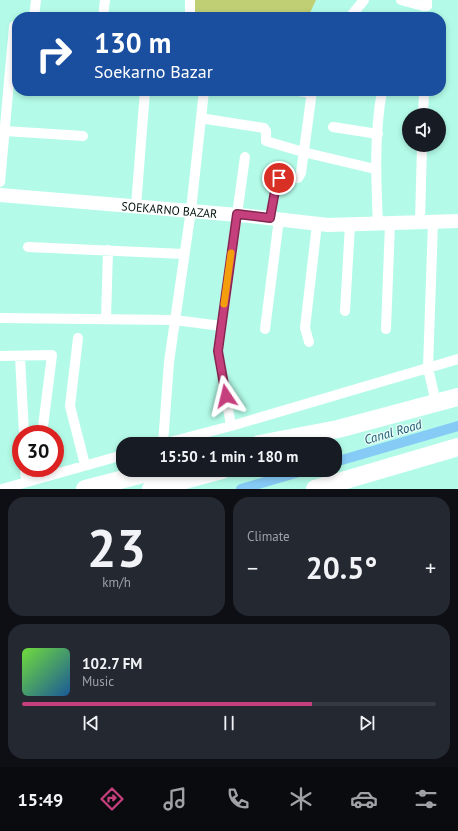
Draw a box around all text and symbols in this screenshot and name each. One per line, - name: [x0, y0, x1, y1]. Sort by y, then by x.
- text: 130 m: [94, 24, 171, 61]
- icon: right: [28, 28, 80, 80]
- text: Soekarno Bazar: [94, 60, 213, 83]
- map controls: [402, 108, 446, 152]
- button: sound: [402, 108, 446, 152]
- pin: [262, 161, 296, 195]
- icon: arrive: [268, 167, 290, 189]
- street label: SOEKARNO BAZAR: [121, 198, 218, 221]
- position arrow: [205, 375, 247, 417]
- water label: Canal Road: [362, 416, 424, 448]
- speed limit sign: 30: [12, 425, 64, 477]
- text: 15:50 · 1 min · 180 m: [160, 447, 298, 466]
- text: 23: [87, 514, 146, 581]
- text: Climate: [247, 528, 290, 545]
- text: 20.5°: [306, 548, 377, 587]
- text: −: [247, 554, 258, 582]
- text: +: [425, 554, 436, 582]
- text: km/h: [102, 574, 131, 591]
- text: 102.7 FM: [82, 654, 142, 673]
- text: Music: [82, 673, 114, 690]
- icon: previous: [80, 712, 102, 734]
- icon: pause: [218, 712, 240, 734]
- icon: next: [356, 712, 378, 734]
- icon: directions: [98, 785, 126, 813]
- icon: music: [161, 785, 189, 813]
- icon: phone: [224, 785, 252, 813]
- icon: climate: [287, 785, 315, 813]
- icon: car: [350, 785, 378, 813]
- icon: filters: [412, 785, 440, 813]
- text: 15:49: [17, 788, 63, 811]

